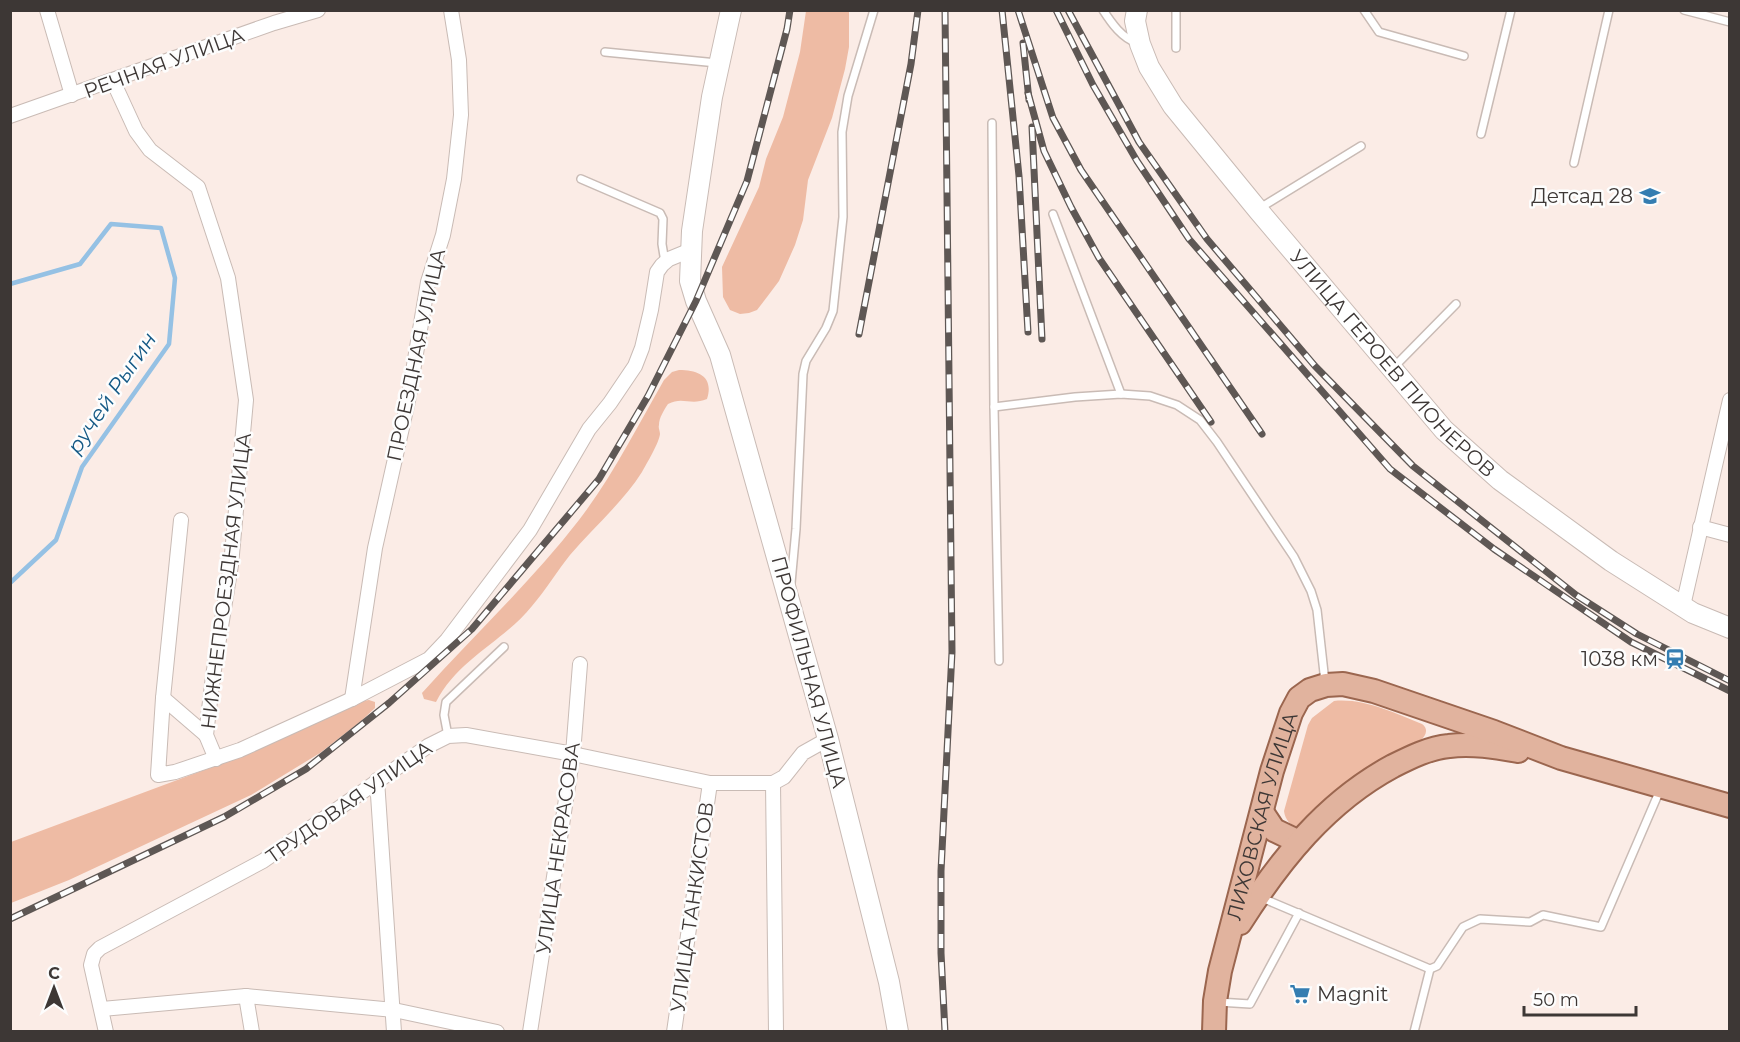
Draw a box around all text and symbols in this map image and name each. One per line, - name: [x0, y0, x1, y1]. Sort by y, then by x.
- street label: РЕЧНАЯ УЛИЦА: [81, 23, 248, 103]
- place label: Детсад 28: [1531, 184, 1633, 208]
- school or university icon: Детсад 28: [1638, 184, 1662, 208]
- street label: УЛИЦА ГЕРОЕВ ПИОНЕРОВ: [1285, 245, 1500, 482]
- street label: ПРОЕЗДНАЯ УЛИЦА: [382, 246, 450, 464]
- water label: ручей Рыгин: [62, 327, 161, 458]
- street label: НИЖНЕПРОЕЗДНАЯ УЛИЦА: [196, 431, 256, 731]
- street label: ПРОФИЛЬНАЯ УЛИЦА: [766, 553, 852, 791]
- place label: 1038 км: [1581, 647, 1658, 671]
- station icon: 1038 км: [1663, 647, 1687, 671]
- street label: ЛИХОВСКАЯ УЛИЦА: [1222, 709, 1303, 923]
- street label: ТРУДОВАЯ УЛИЦА: [261, 736, 437, 868]
- street label: УЛИЦА НЕКРАСОВА: [531, 740, 585, 955]
- street label: УЛИЦА ТАНКИСТОВ: [665, 800, 719, 1014]
- north arrow: [24, 958, 84, 1018]
- text: С: [48, 964, 60, 983]
- scale bar: [1524, 979, 1636, 1017]
- supermarket icon: Magnit: [1288, 982, 1312, 1006]
- place label: Magnit: [1317, 982, 1388, 1006]
- text: 50 m: [1533, 989, 1579, 1011]

